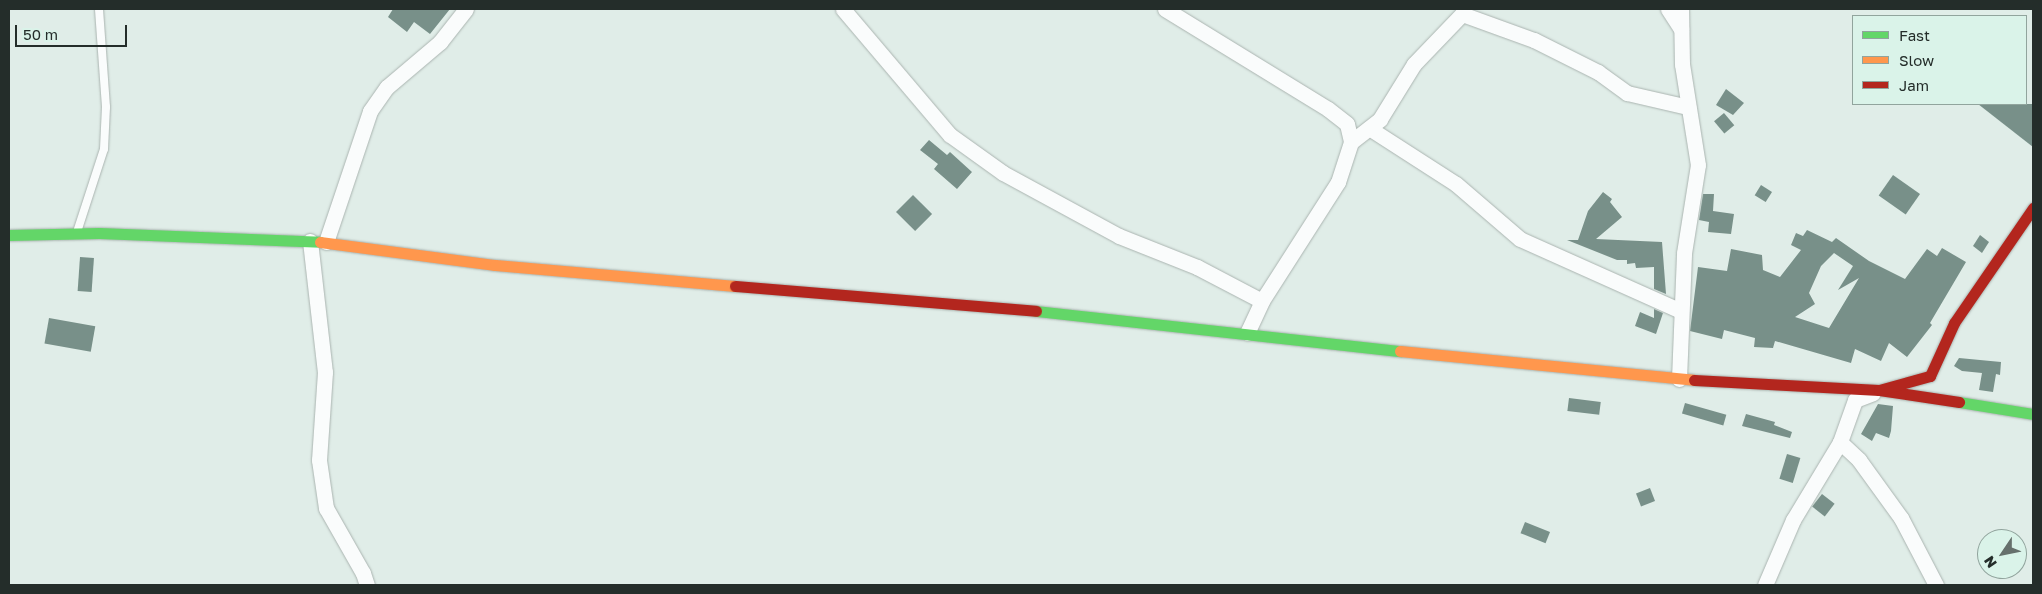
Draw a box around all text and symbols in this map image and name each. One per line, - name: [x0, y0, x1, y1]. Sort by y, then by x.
- scale bar: [18, 15, 130, 47]
- legend: [1852, 15, 2027, 105]
- text: 50 m: [23, 25, 58, 43]
- text: Fast: [1899, 26, 1930, 44]
- text: Slow: [1899, 51, 1934, 69]
- text: Jam: [1899, 76, 1929, 94]
- north arrow: [1977, 529, 2027, 579]
- text: N: [1980, 553, 2000, 571]

